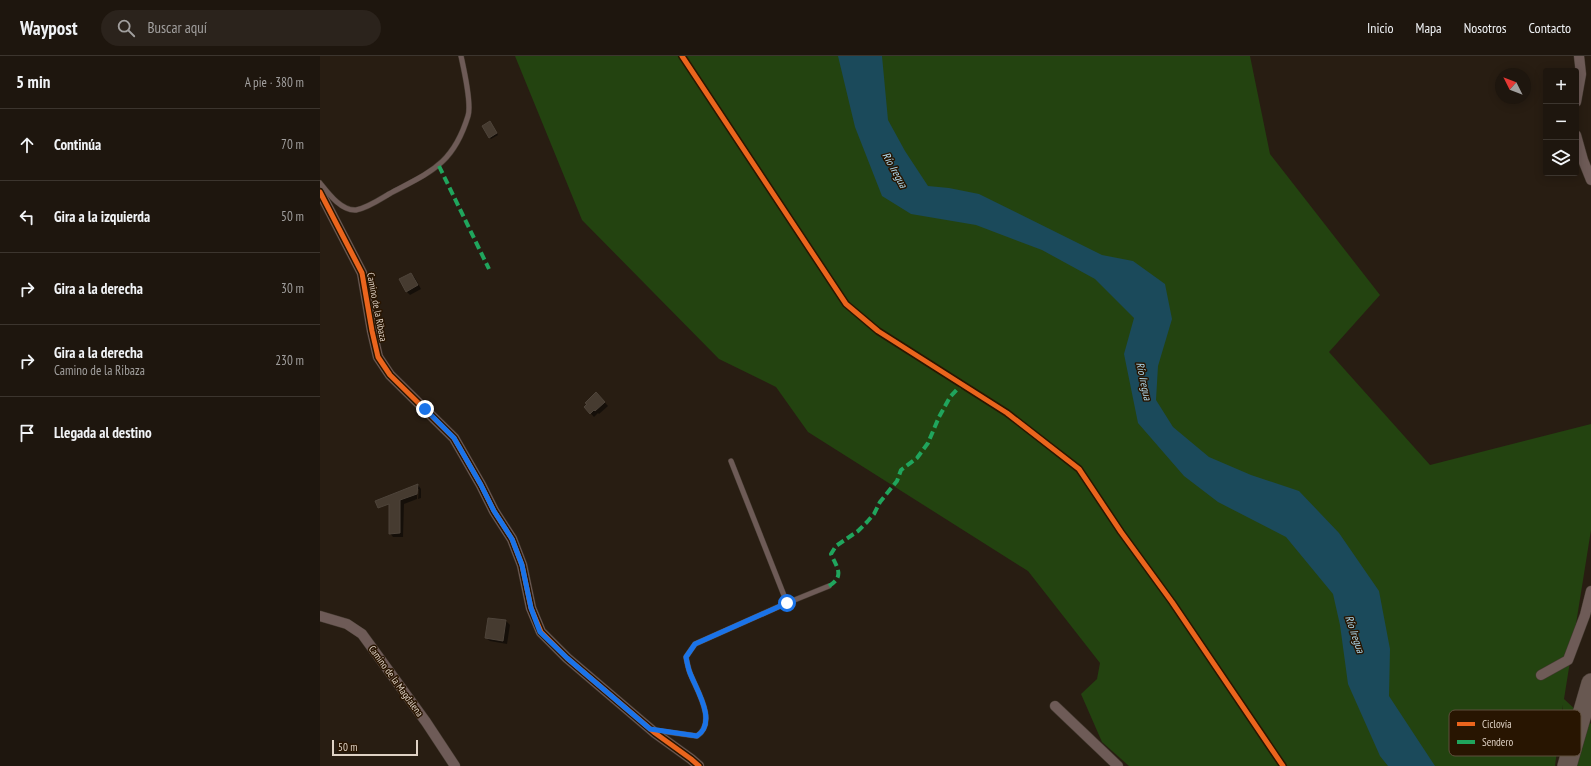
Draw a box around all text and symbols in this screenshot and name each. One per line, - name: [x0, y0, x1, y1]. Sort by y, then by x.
- search box: [101, 10, 381, 46]
- text: Waypost: [20, 16, 77, 40]
- icon: search: [115, 17, 137, 39]
- text: Buscar aquí: [147, 18, 207, 37]
- text: Inicio: [1367, 19, 1394, 37]
- text: Mapa: [1416, 19, 1442, 37]
- text: Nosotros: [1464, 19, 1507, 37]
- text: Contacto: [1529, 19, 1571, 37]
- north arrow: [1495, 68, 1531, 104]
- map controls: [1543, 68, 1579, 176]
- button: +: [1543, 68, 1579, 104]
- text: 5 min: [16, 71, 50, 93]
- text: A pie · 380 m: [245, 74, 304, 91]
- button: −: [1543, 104, 1579, 140]
- icon: ahead: [16, 134, 38, 156]
- text: Continúa: [54, 135, 101, 154]
- text: 70 m: [281, 136, 304, 153]
- button: layers: [1543, 140, 1579, 176]
- water label: Río Iregua: [879, 150, 911, 191]
- icon: left: [16, 206, 38, 228]
- text: Gira a la izquierda: [54, 207, 150, 226]
- text: 50 m: [281, 208, 304, 225]
- street label: Camino de la Ribaza: [364, 271, 390, 343]
- icon: right: [16, 278, 38, 300]
- text: Gira a la derecha: [54, 279, 143, 298]
- text: 30 m: [281, 280, 304, 297]
- text: Gira a la derecha: [54, 343, 143, 362]
- icon: right: [16, 350, 38, 372]
- text: 230 m: [275, 352, 304, 369]
- water label: Río Iregua: [1133, 361, 1155, 402]
- text: Camino de la Ribaza: [54, 362, 145, 379]
- route end: [416, 400, 434, 418]
- icon: arrive: [16, 422, 38, 444]
- text: Llegada al destino: [54, 423, 152, 442]
- route start: [778, 594, 796, 612]
- water label: Río Iregua: [1342, 613, 1368, 655]
- street label: Camino de la Magdalena: [366, 643, 426, 719]
- legend: [1449, 710, 1581, 756]
- text: Ciclovía: [1482, 717, 1512, 731]
- text: Sendero: [1482, 735, 1513, 749]
- scale bar: [332, 738, 418, 757]
- text: 50 m: [338, 740, 357, 754]

